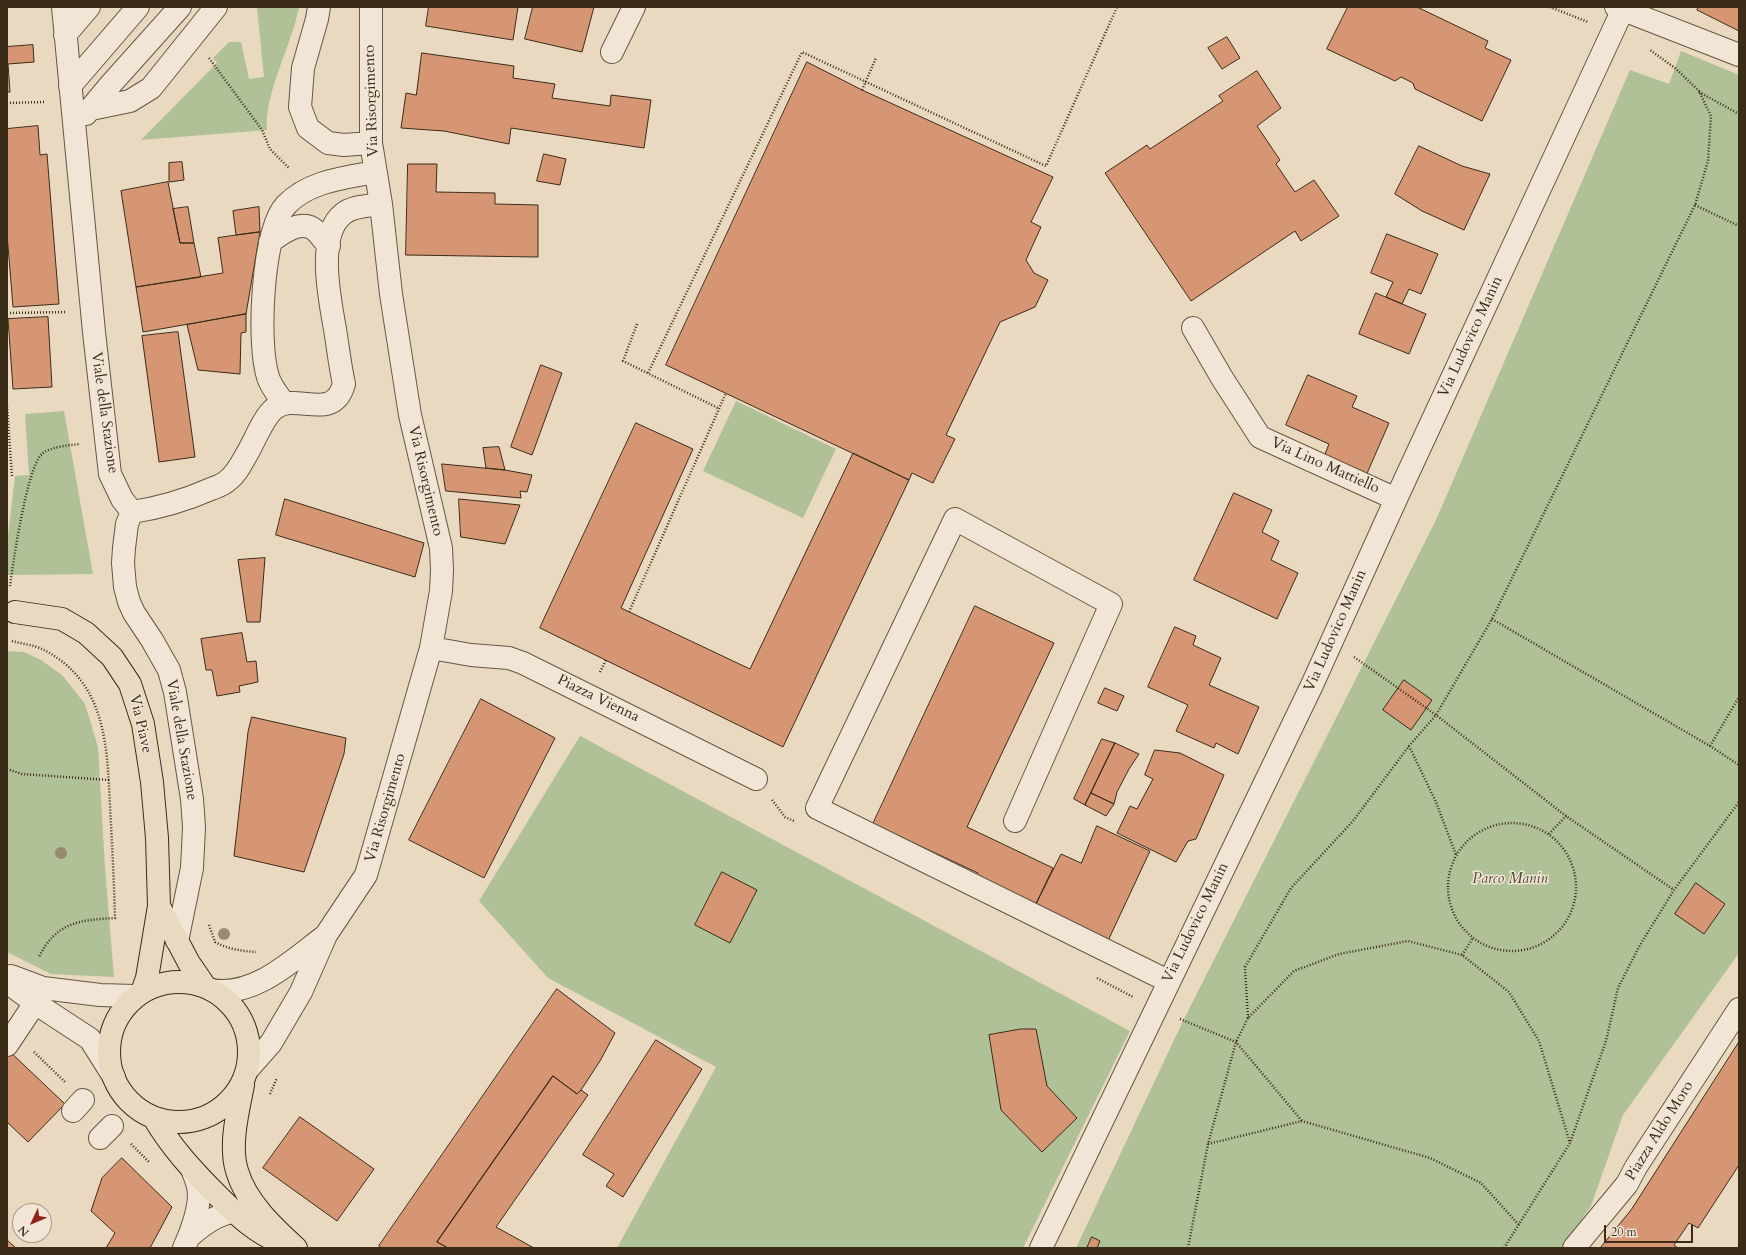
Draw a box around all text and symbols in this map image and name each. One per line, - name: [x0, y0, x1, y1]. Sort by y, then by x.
- street label: Via Risorgimento: [361, 44, 383, 158]
- street label: Via Ludovico Manin: [1435, 273, 1507, 401]
- street label: Viale della Stazione: [87, 351, 121, 475]
- street label: Via Risorgimento: [404, 424, 446, 538]
- street label: Via Lino Mattiello: [1268, 434, 1382, 498]
- street label: Via Ludovico Manin: [1301, 567, 1371, 695]
- street label: Piazza Vienna: [554, 671, 642, 727]
- street label: Viale della Stazione: [162, 678, 200, 802]
- street label: Via Piave: [125, 693, 155, 755]
- street label: Via Risorgimento: [362, 751, 410, 865]
- street label: Via Ludovico Manin: [1159, 860, 1233, 986]
- park label: Parco Manin: [1472, 871, 1548, 889]
- street label: Piazza Aldo Moro: [1622, 1078, 1698, 1184]
- north arrow: [12, 1203, 52, 1243]
- scale bar: [1606, 1217, 1695, 1243]
- text: N: [15, 1222, 32, 1240]
- text: 20 m: [1611, 1224, 1637, 1240]

